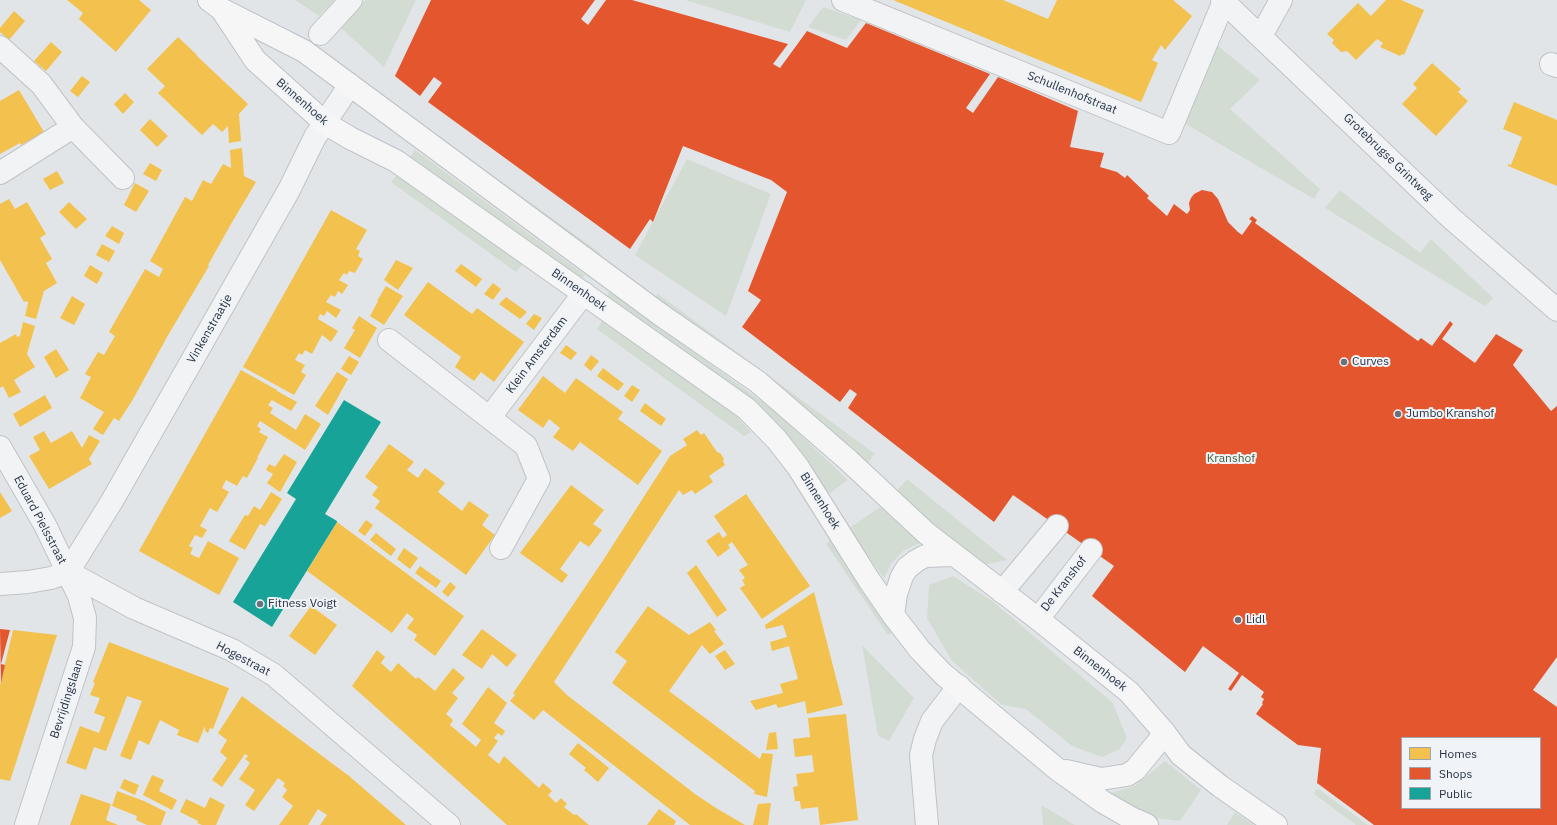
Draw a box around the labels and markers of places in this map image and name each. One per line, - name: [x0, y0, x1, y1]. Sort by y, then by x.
- place label: Curves: [1352, 355, 1389, 369]
- marker: Curves: [1339, 357, 1349, 367]
- place label: Jumbo Kranshof: [1406, 407, 1494, 421]
- marker: Jumbo Kranshof: [1393, 409, 1403, 419]
- place label: Fitness Voigt: [268, 597, 337, 611]
- marker: Fitness Voigt: [255, 599, 265, 609]
- place label: Lidl: [1246, 613, 1265, 627]
- marker: Lidl: [1233, 615, 1243, 625]

